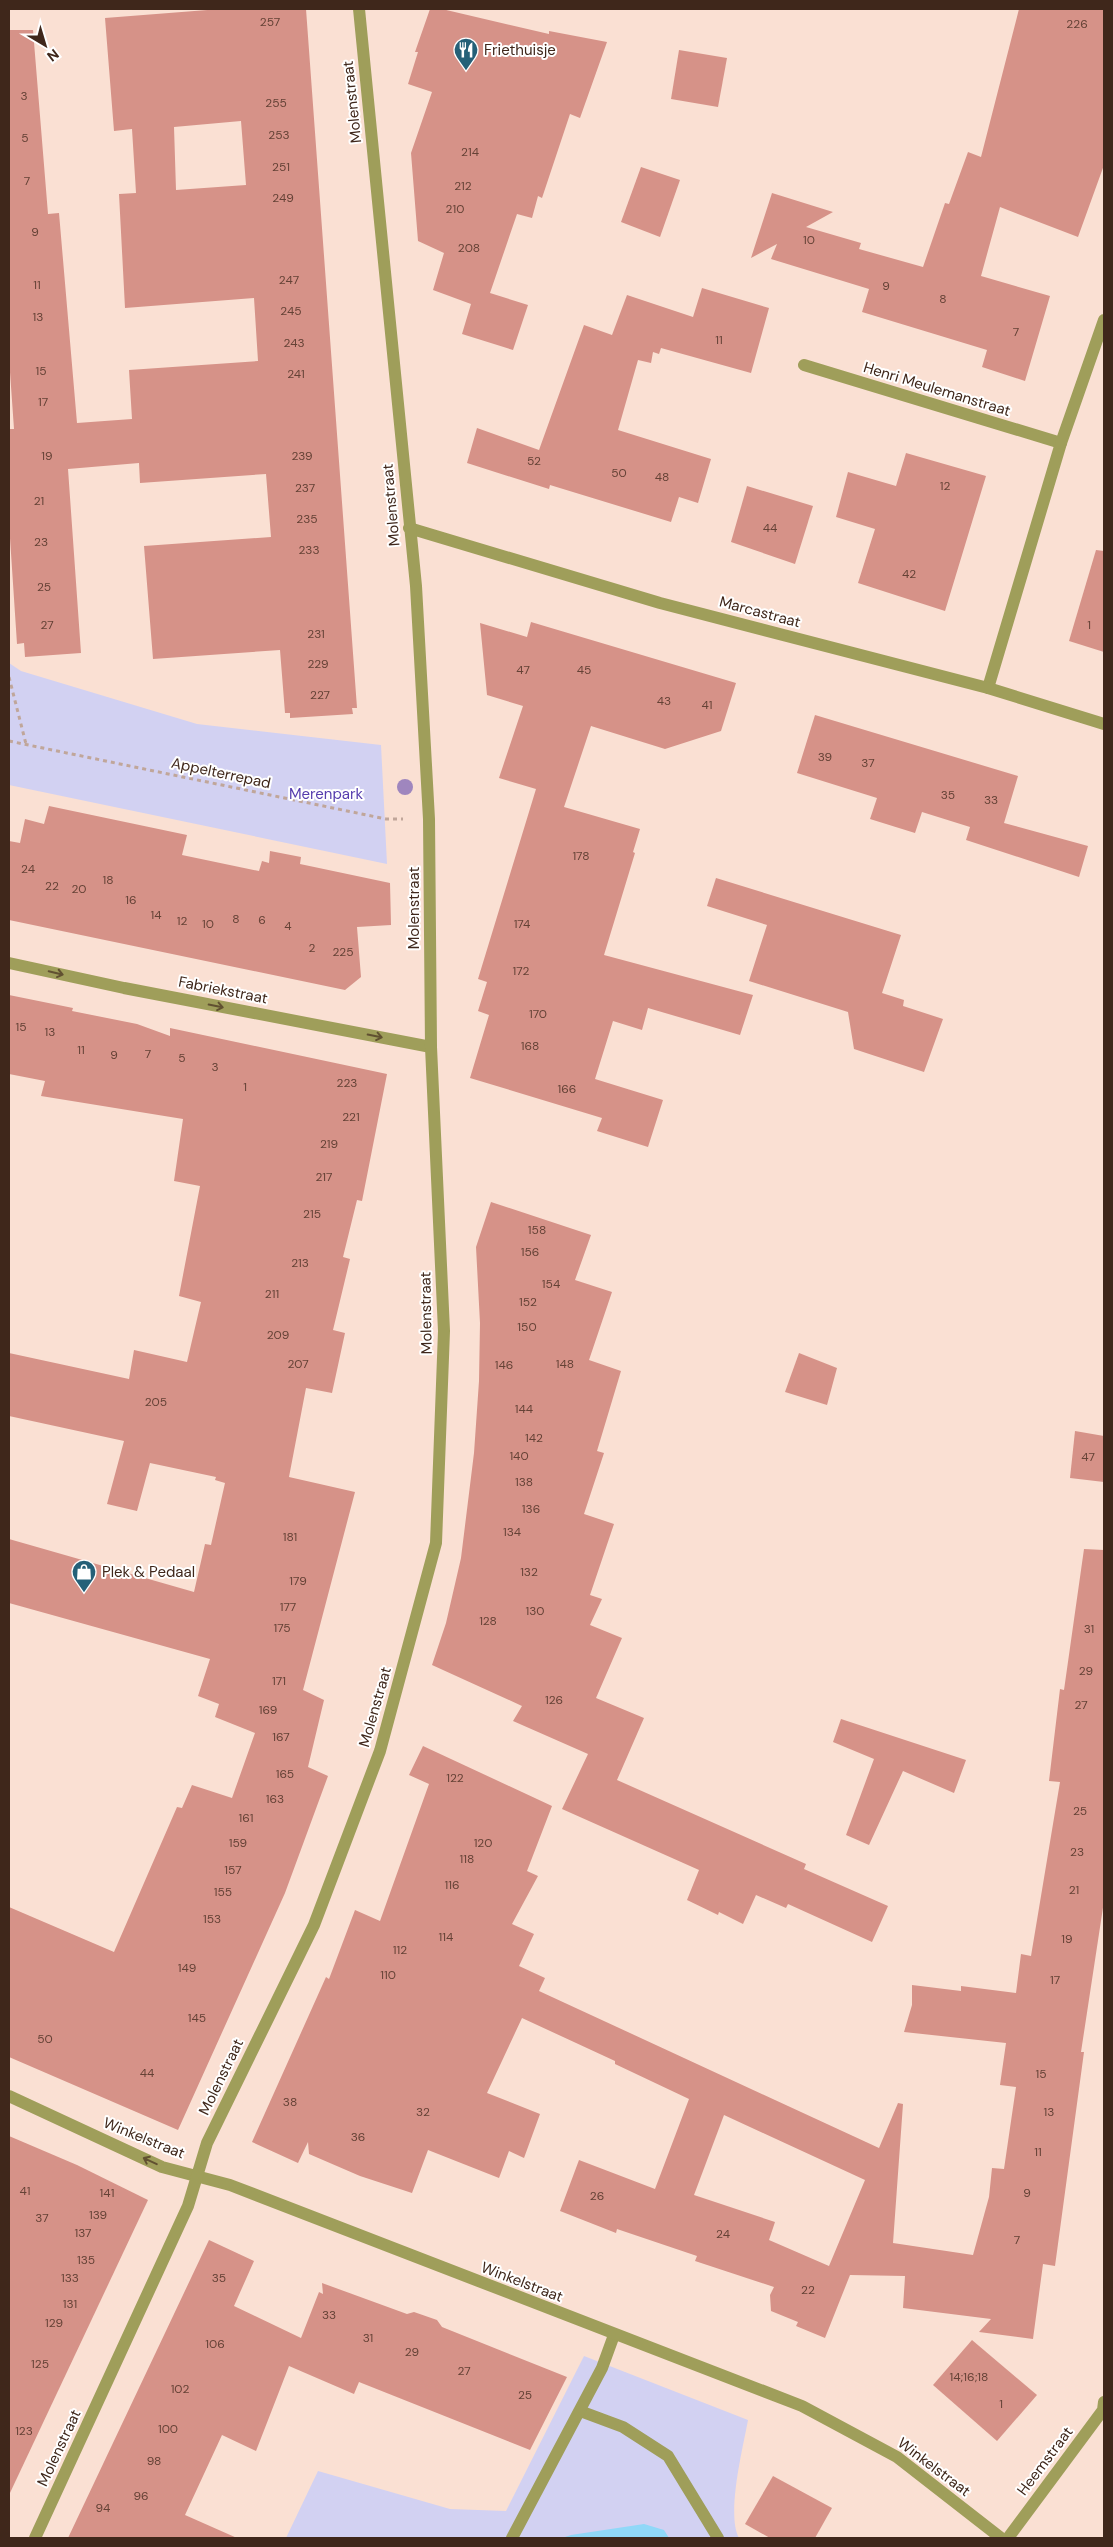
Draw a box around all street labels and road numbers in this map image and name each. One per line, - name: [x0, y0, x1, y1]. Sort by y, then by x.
- street label: Molenstraat: [338, 60, 366, 144]
- street label: Henri Meulemanstraat: [861, 357, 1013, 421]
- street label: Molenstraat: [377, 463, 405, 547]
- street label: Marcastraat: [717, 592, 803, 632]
- street label: Appelterrepad: [169, 753, 273, 793]
- street label: Molenstraat: [404, 867, 424, 949]
- street label: Fabriekstraat: [177, 972, 269, 1008]
- street label: Molenstraat: [415, 1271, 437, 1354]
- street label: Molenstraat: [354, 1664, 396, 1749]
- street label: Molenstraat: [194, 2035, 248, 2119]
- street label: Winkelstraat: [100, 2113, 188, 2163]
- street label: Winkelstraat: [478, 2257, 566, 2307]
- street label: Molenstraat: [32, 2406, 86, 2490]
- street label: Heemstraat: [1013, 2422, 1078, 2499]
- street label: Winkelstraat: [894, 2433, 975, 2501]

